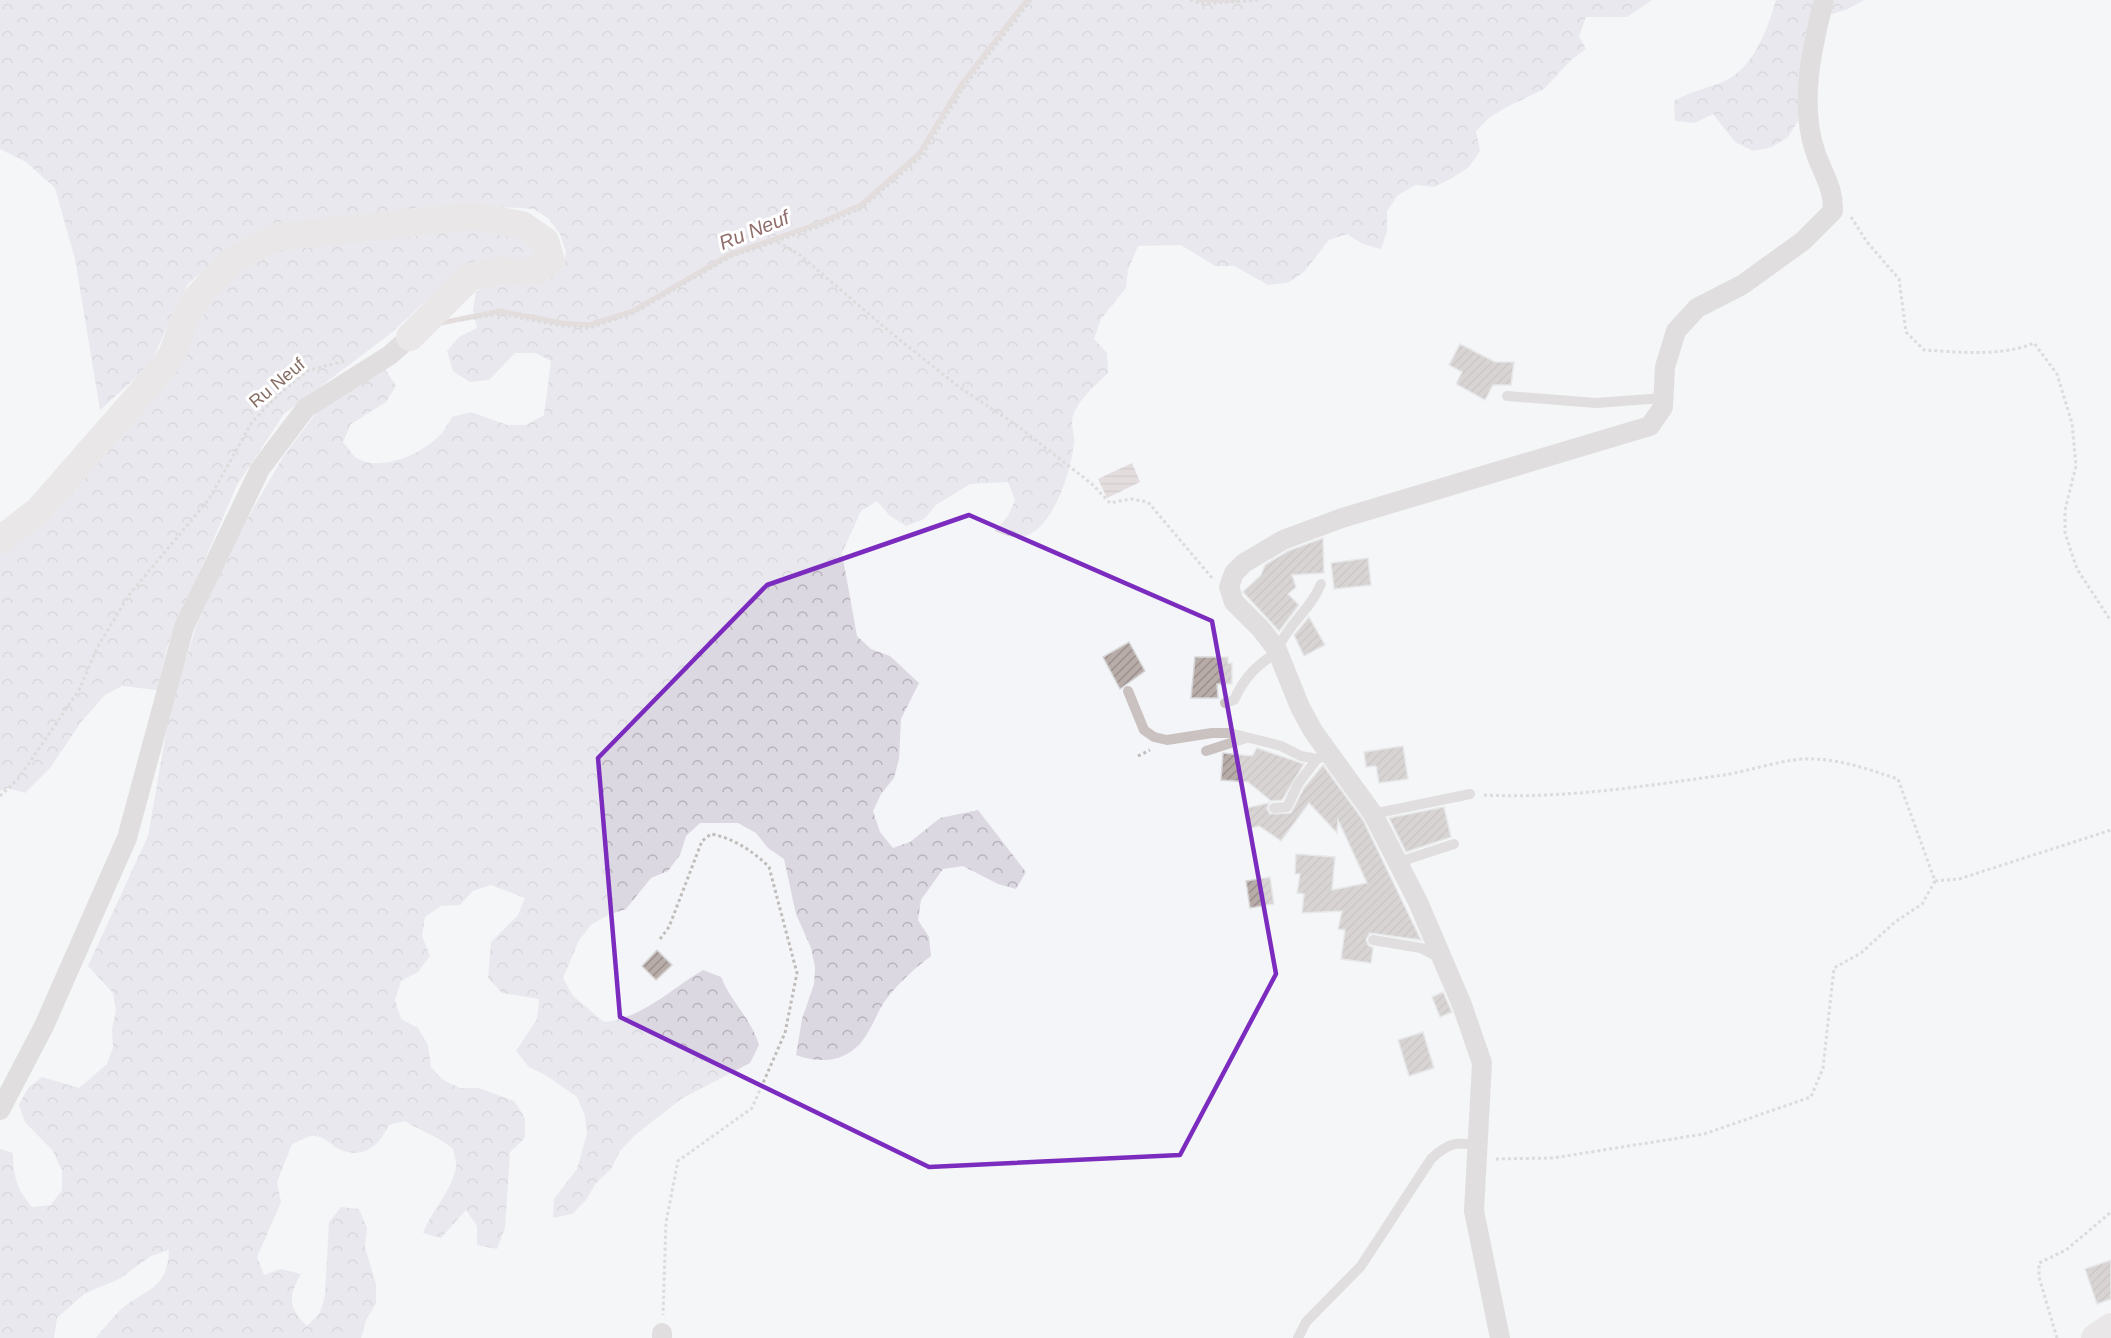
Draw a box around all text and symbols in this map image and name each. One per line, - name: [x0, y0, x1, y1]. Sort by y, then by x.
- water label: Ru Neuf: [716, 205, 794, 254]
- street label: Ru Neuf: [245, 353, 309, 412]

